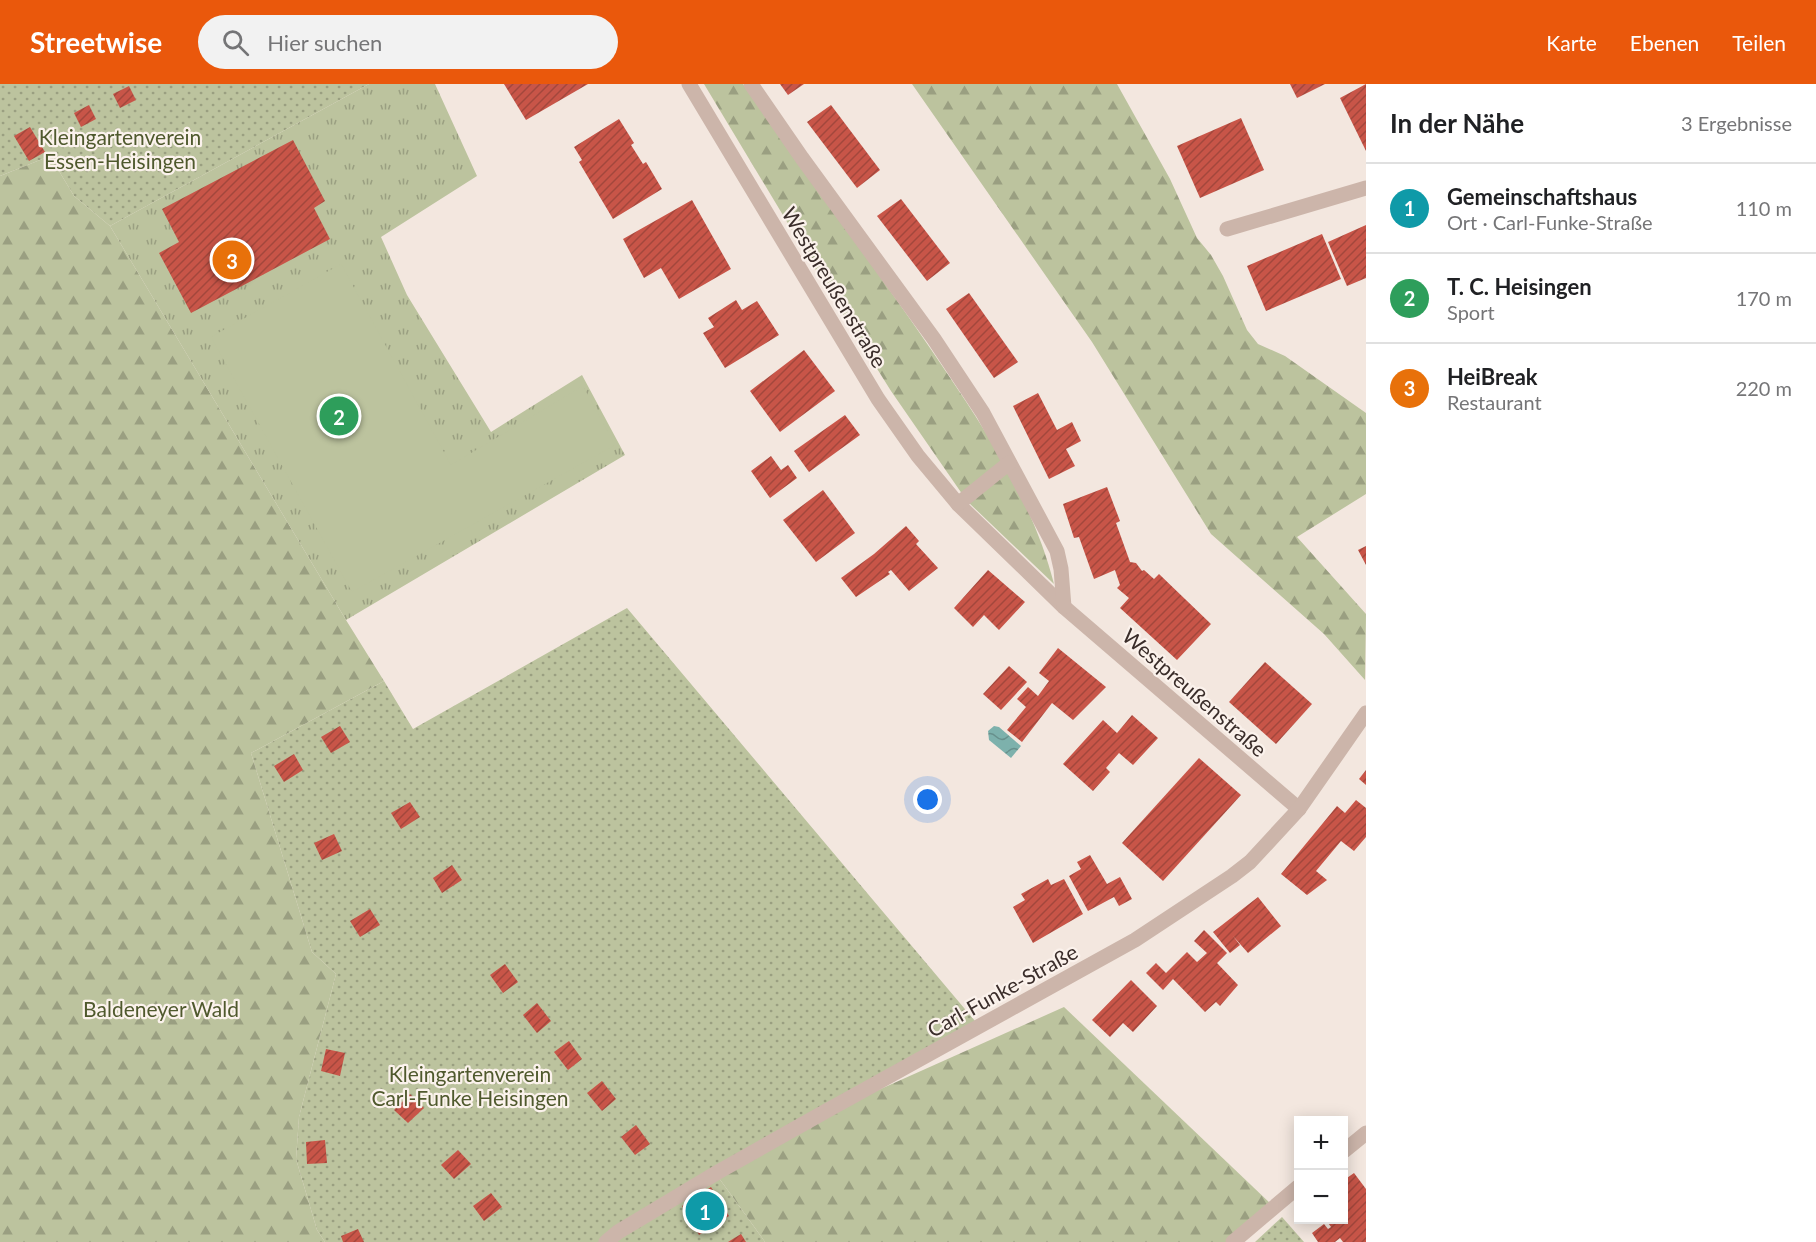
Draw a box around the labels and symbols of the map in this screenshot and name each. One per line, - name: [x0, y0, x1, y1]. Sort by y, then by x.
- park label: Kleingartenverein Essen-Heisingen: [39, 124, 201, 173]
- street label: Westpreußenstraße: [777, 202, 893, 372]
- pin: 3: [212, 238, 252, 282]
- pin: 2: [320, 394, 358, 438]
- street label: Westpreußenstraße: [1118, 623, 1272, 761]
- your location: [913, 785, 942, 814]
- street label: Carl-Funke-Straße: [922, 938, 1082, 1042]
- park label: Baldeneyer Wald: [83, 996, 239, 1021]
- park label: Kleingartenverein Carl-Funke Heisingen: [371, 1061, 569, 1110]
- pin: 1: [686, 1188, 724, 1234]

